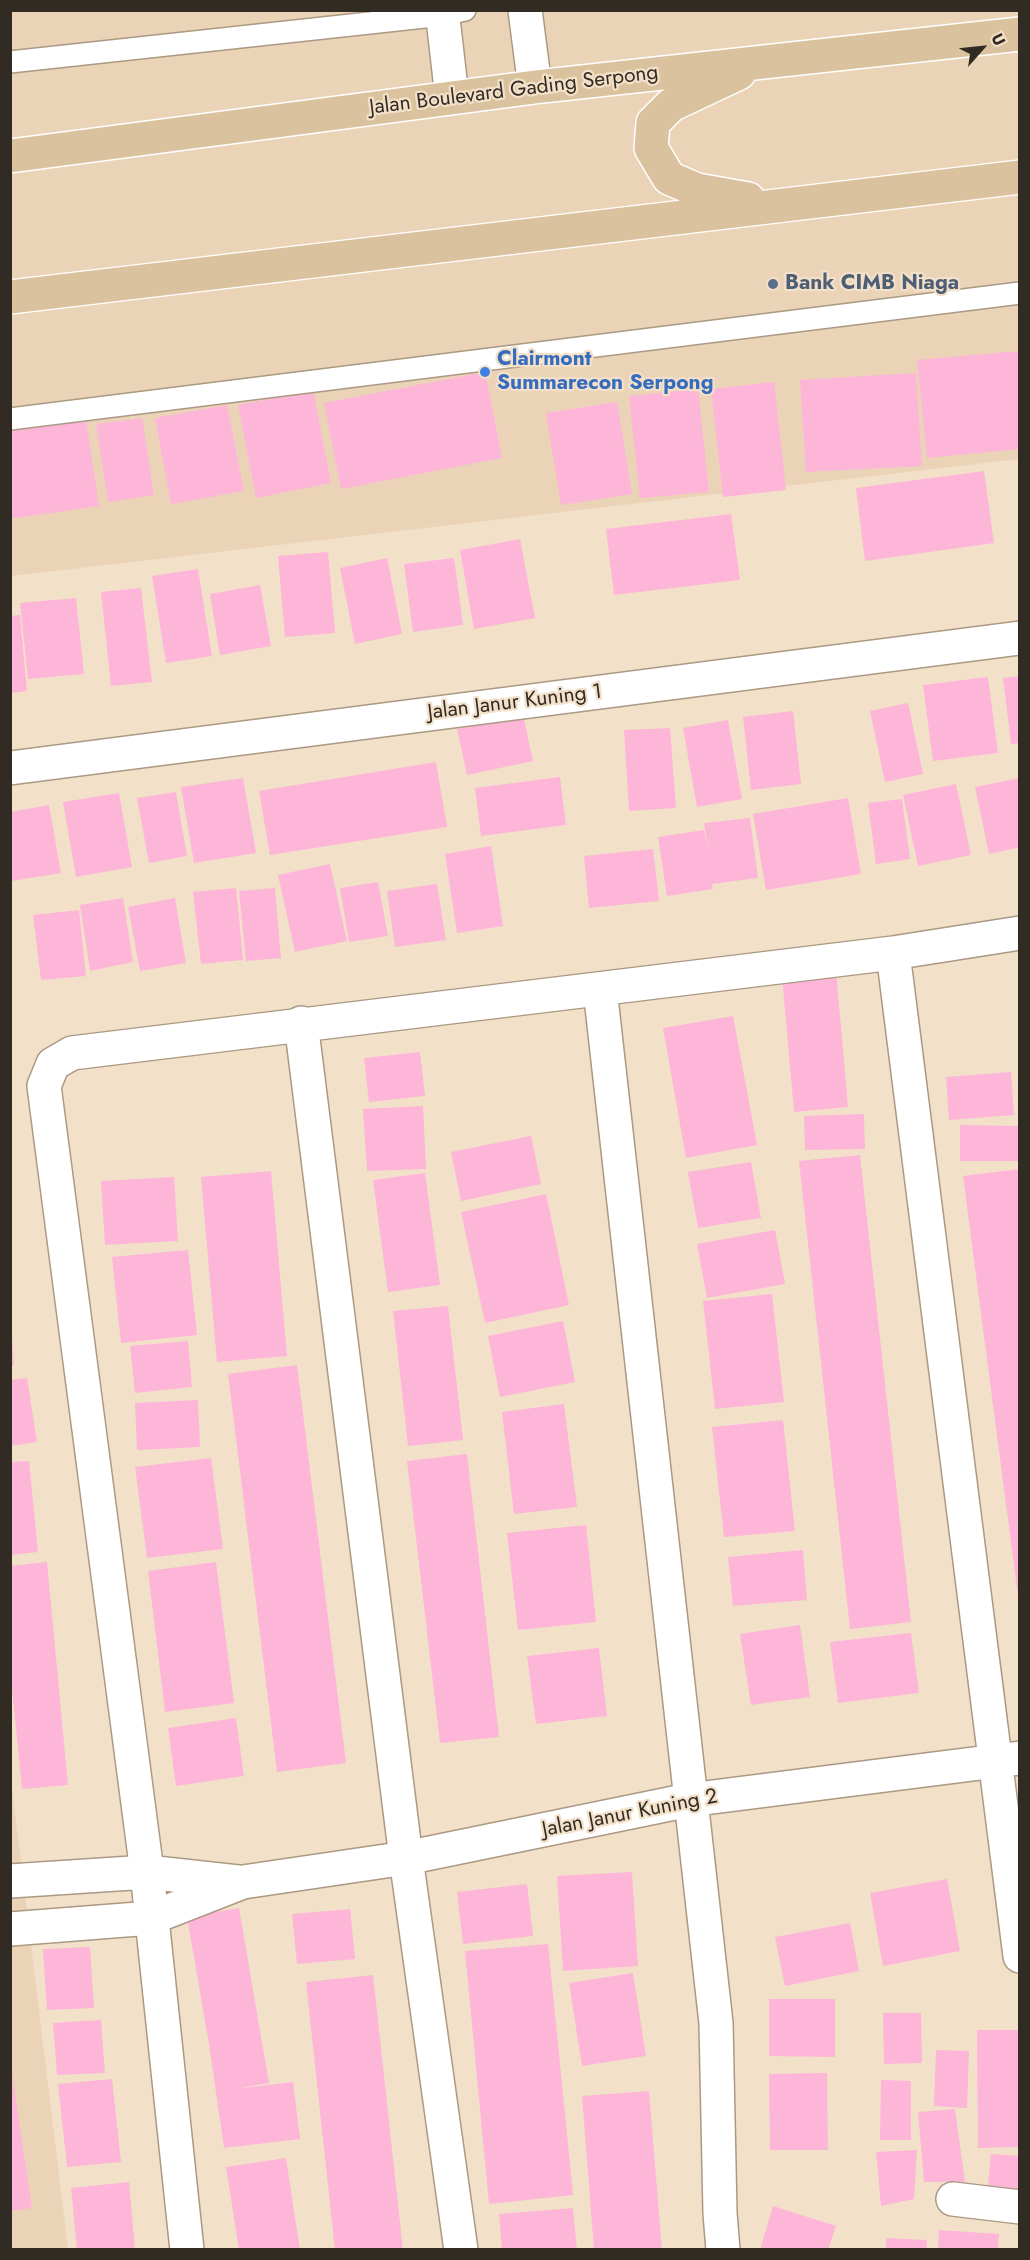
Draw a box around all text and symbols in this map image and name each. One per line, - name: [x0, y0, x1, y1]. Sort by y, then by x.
- north arrow: [952, 18, 1012, 78]
- text: U: [986, 29, 1011, 50]
- street label: Jalan Boulevard Gading Serpong: [368, 61, 660, 121]
- place label: Bank CIMB Niaga: [785, 271, 959, 297]
- marker: Bank CIMB Niaga: [766, 277, 780, 291]
- place label: Clairmont Summarecon Serpong: [497, 347, 713, 397]
- marker: Clairmont Summarecon Serpong: [478, 365, 492, 379]
- street label: Jalan Janur Kuning 1: [426, 680, 604, 726]
- street label: Jalan Janur Kuning 2: [540, 1785, 720, 1843]

